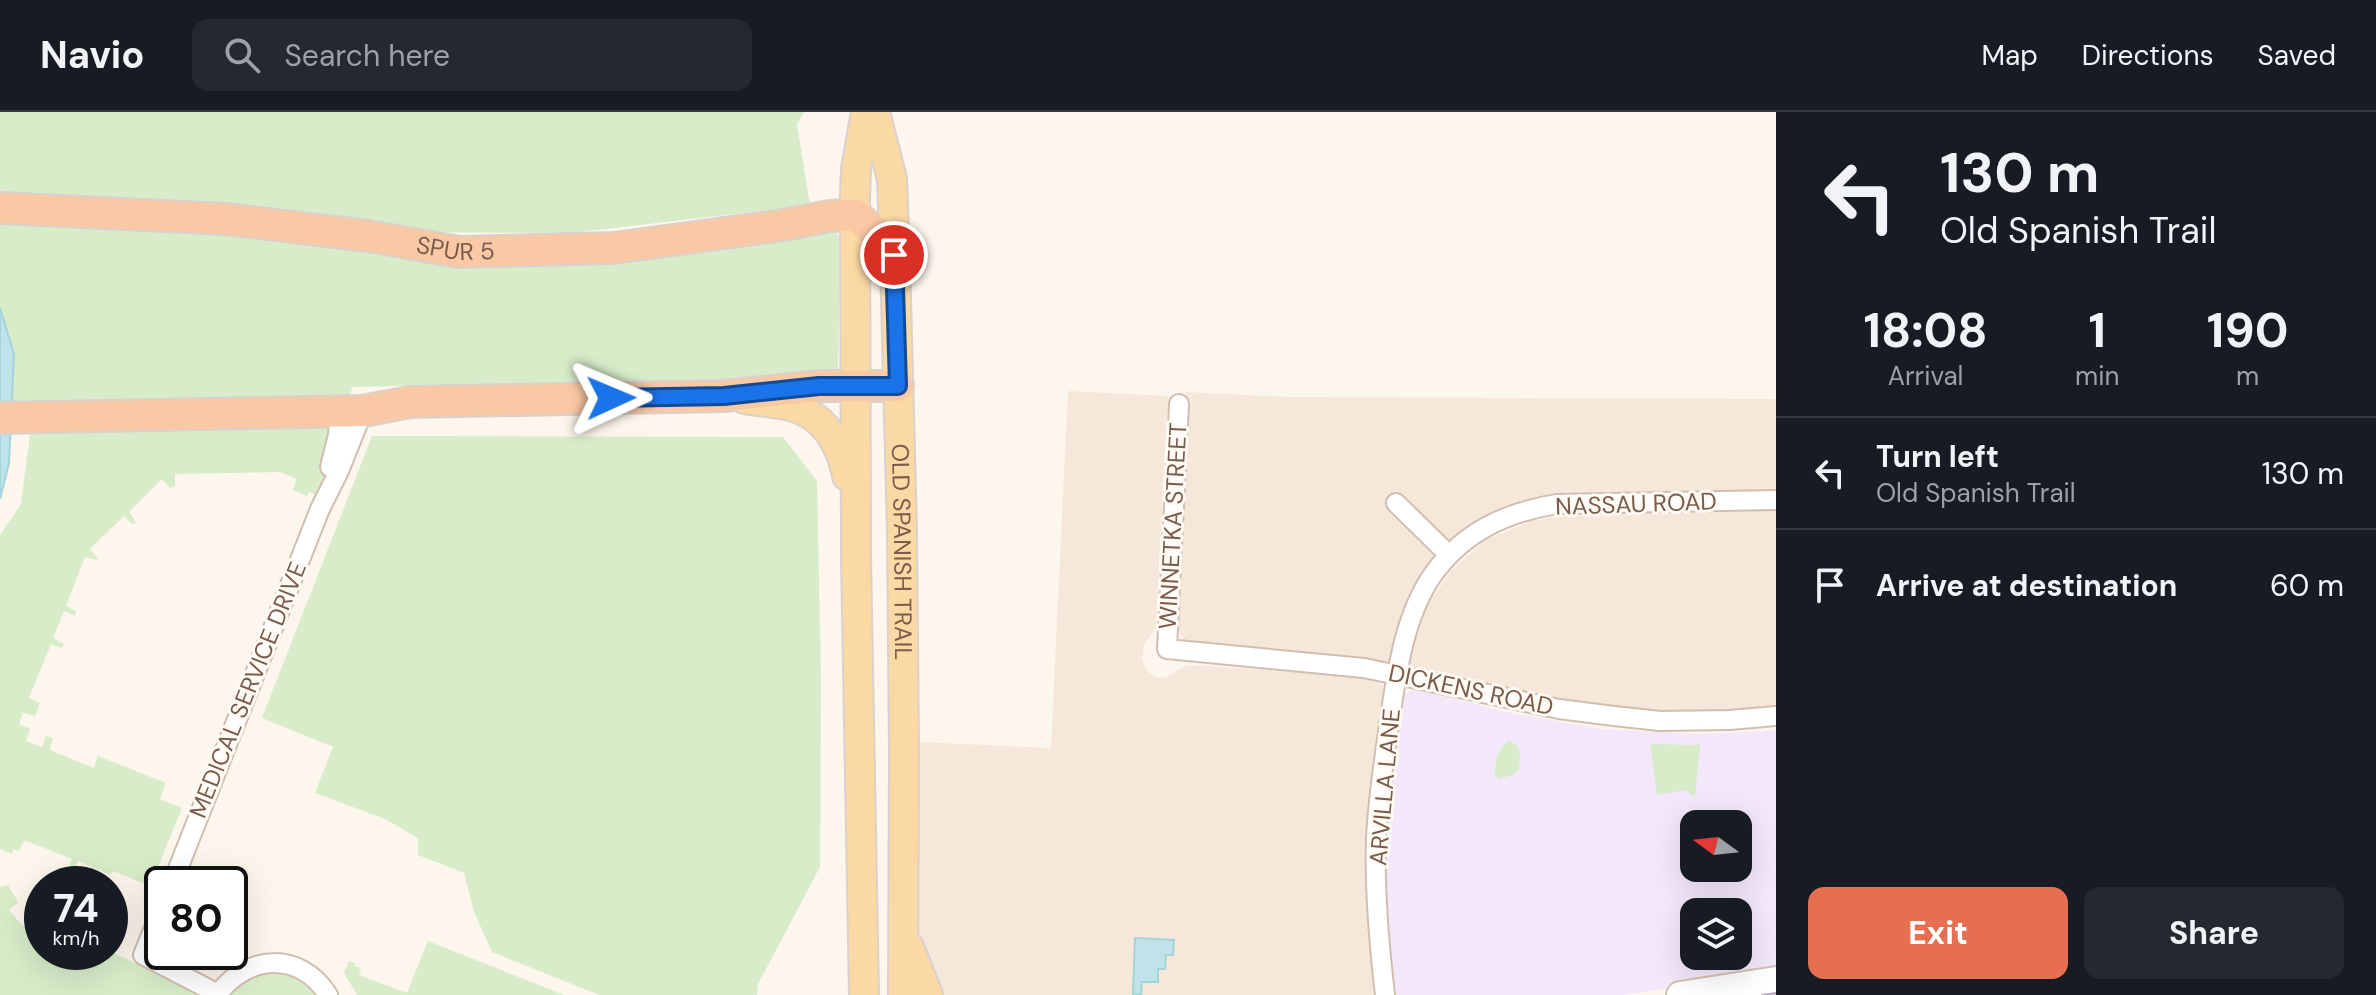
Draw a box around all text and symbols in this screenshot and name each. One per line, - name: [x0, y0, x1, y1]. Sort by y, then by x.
- search box: [192, 19, 752, 91]
- text: Navio: [40, 30, 144, 80]
- icon: search: [220, 33, 264, 77]
- text: Search here: [284, 36, 450, 75]
- text: Map: [1981, 37, 2038, 74]
- text: Directions: [2082, 37, 2214, 74]
- text: Saved: [2258, 37, 2336, 74]
- text: 130 m: [1940, 136, 2099, 209]
- icon: left: [1808, 144, 1912, 248]
- text: Old Spanish Trail: [1940, 207, 2216, 254]
- pin: [860, 221, 928, 289]
- street label: SPUR 5: [414, 229, 495, 267]
- icon: arrive: [872, 233, 916, 277]
- text: 18:08: [1863, 299, 1988, 362]
- text: 1: [2088, 299, 2106, 362]
- text: 190: [2207, 299, 2289, 362]
- position arrow: [569, 356, 653, 440]
- text: Arrival: [1888, 359, 1963, 393]
- text: min: [2075, 359, 2119, 393]
- text: m: [2236, 359, 2259, 393]
- street label: WINNETKA STREET: [1152, 422, 1193, 630]
- text: Turn left: [1876, 437, 1999, 476]
- street label: OLD SPANISH TRAIL: [885, 443, 919, 660]
- icon: left: [1808, 451, 1852, 495]
- text: 130 m: [2262, 454, 2344, 493]
- text: Old Spanish Trail: [1876, 476, 2076, 510]
- street label: NASSAU ROAD: [1555, 485, 1717, 522]
- street label: MEDICAL SERVICE DRIVE: [182, 557, 313, 822]
- icon: arrive: [1808, 563, 1852, 607]
- text: Arrive at destination: [1876, 566, 2177, 605]
- text: 60 m: [2270, 566, 2344, 605]
- street label: DICKENS ROAD: [1386, 657, 1556, 722]
- street label: ARVILLA LANE: [1362, 707, 1407, 867]
- north arrow: [1680, 810, 1752, 882]
- map controls: [1680, 810, 1752, 970]
- speed limit sign: 80: [144, 866, 248, 970]
- text: 74: [53, 882, 99, 934]
- button: Exit: [1808, 887, 2068, 979]
- button: Share: [2084, 887, 2344, 979]
- button: layers: [1680, 898, 1752, 970]
- text: km/h: [52, 925, 100, 951]

